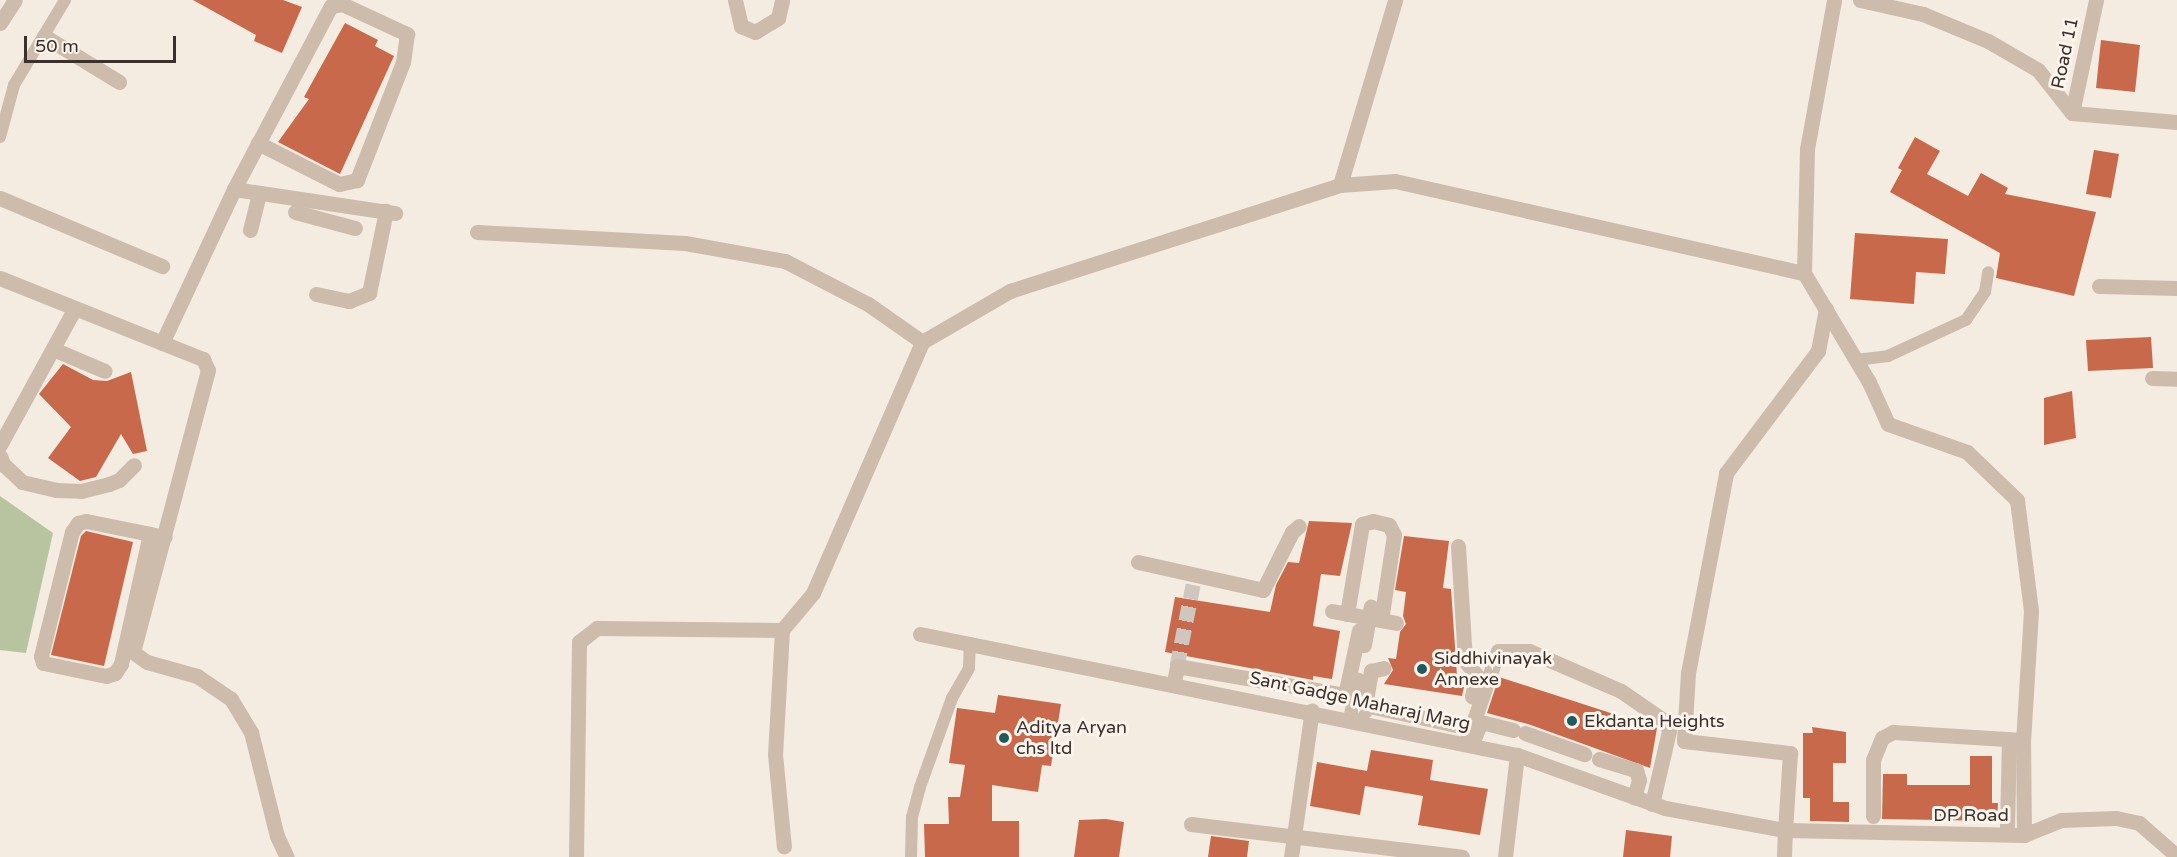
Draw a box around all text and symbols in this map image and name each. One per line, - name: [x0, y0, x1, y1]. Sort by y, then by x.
- street label: Road 11: [2047, 15, 2083, 91]
- scale bar: [27, 24, 178, 62]
- text: 50 m: [35, 35, 79, 57]
- place label: Siddhivinayak Annexe: [1434, 648, 1552, 690]
- marker: Siddhivinayak Annexe: [1415, 662, 1429, 676]
- street label: Sant Gadge Maharaj Marg: [1248, 667, 1472, 735]
- place label: Ekdanta Heights: [1584, 710, 1725, 732]
- marker: Ekdanta Heights: [1565, 714, 1579, 728]
- place label: Aditya Aryan chs ltd: [1016, 717, 1127, 760]
- marker: Aditya Aryan chs ltd: [997, 731, 1011, 745]
- street label: DP Road: [1933, 804, 2009, 826]

